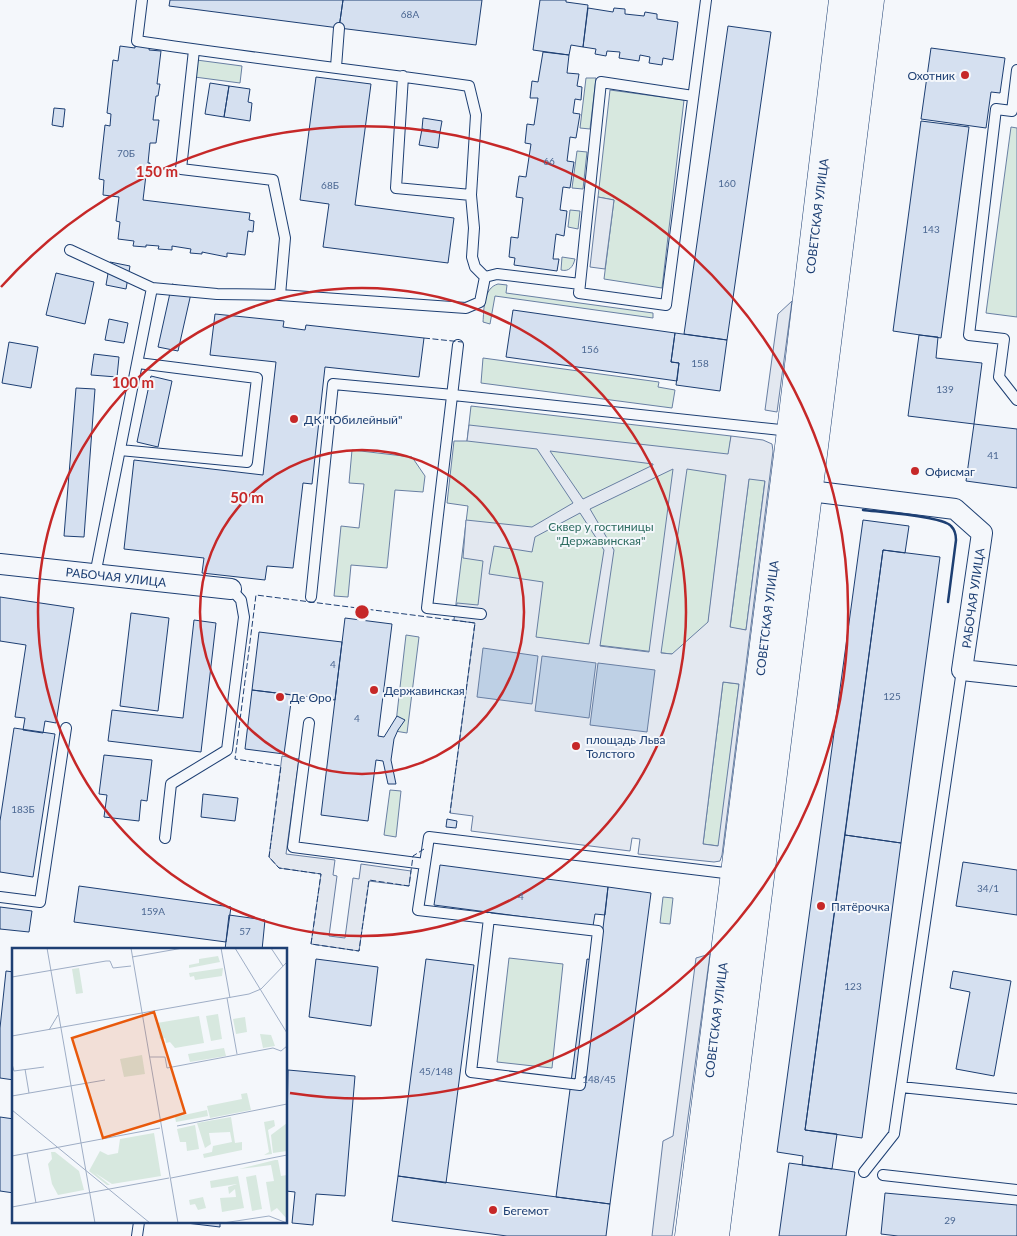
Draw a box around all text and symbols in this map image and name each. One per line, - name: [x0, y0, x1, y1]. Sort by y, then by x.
- house number: 68А: [401, 8, 419, 20]
- place label: Охотник: [907, 68, 956, 83]
- marker: Охотник: [959, 69, 971, 81]
- house number: 70Б: [117, 147, 135, 159]
- house number: 66: [543, 155, 555, 167]
- street label: СОВЕТСКАЯ УЛИЦА: [802, 157, 832, 275]
- text: 150 m: [136, 162, 178, 180]
- house number: 160: [718, 177, 736, 189]
- house number: 68Б: [321, 179, 339, 191]
- house number: 143: [922, 223, 940, 235]
- house number: 156: [581, 343, 599, 355]
- house number: 158: [691, 357, 709, 369]
- text: 100 m: [112, 373, 154, 391]
- house number: 139: [936, 383, 954, 395]
- place label: ДК "Юбилейный": [304, 412, 402, 427]
- marker: ДК "Юбилейный": [288, 413, 300, 425]
- house number: 41: [987, 449, 999, 461]
- place label: Офисмаг: [925, 464, 975, 479]
- marker: Офисмаг: [909, 465, 921, 477]
- text: 50 m: [230, 488, 264, 506]
- park label: Сквер у гостиницы "Державинская": [548, 519, 654, 548]
- street label: РАБОЧАЯ УЛИЦА: [959, 546, 988, 649]
- street label: СОВЕТСКАЯ УЛИЦА: [752, 559, 782, 677]
- street label: РАБОЧАЯ УЛИЦА: [65, 564, 168, 590]
- centre of rings: [353, 603, 371, 621]
- house number: 4: [330, 658, 336, 670]
- place label: Державинская: [384, 683, 465, 698]
- marker: Державинская: [368, 684, 380, 696]
- place label: Де Оро: [290, 690, 332, 705]
- house number: 125: [883, 690, 901, 702]
- marker: Де Оро: [274, 691, 286, 703]
- house number: 4: [354, 712, 360, 724]
- place label: площадь Льва Толстого: [586, 732, 665, 761]
- marker: площадь Льва Толстого: [570, 740, 582, 752]
- house number: 183Б: [11, 803, 35, 815]
- house number: 34/1: [977, 882, 999, 894]
- house number: 4: [518, 890, 524, 902]
- place label: Пятёрочка: [831, 899, 890, 914]
- marker: Пятёрочка: [815, 900, 827, 912]
- house number: 159А: [141, 905, 165, 917]
- house number: 57: [239, 925, 251, 937]
- inset map: [12, 948, 288, 1224]
- street label: СОВЕТСКАЯ УЛИЦА: [701, 961, 731, 1079]
- house number: 123: [844, 980, 862, 992]
- house number: 45/148: [419, 1065, 453, 1077]
- house number: 148/45: [582, 1073, 616, 1085]
- place label: Бегемот: [503, 1203, 549, 1218]
- marker: Бегемот: [487, 1204, 499, 1216]
- house number: 29: [944, 1214, 956, 1226]

